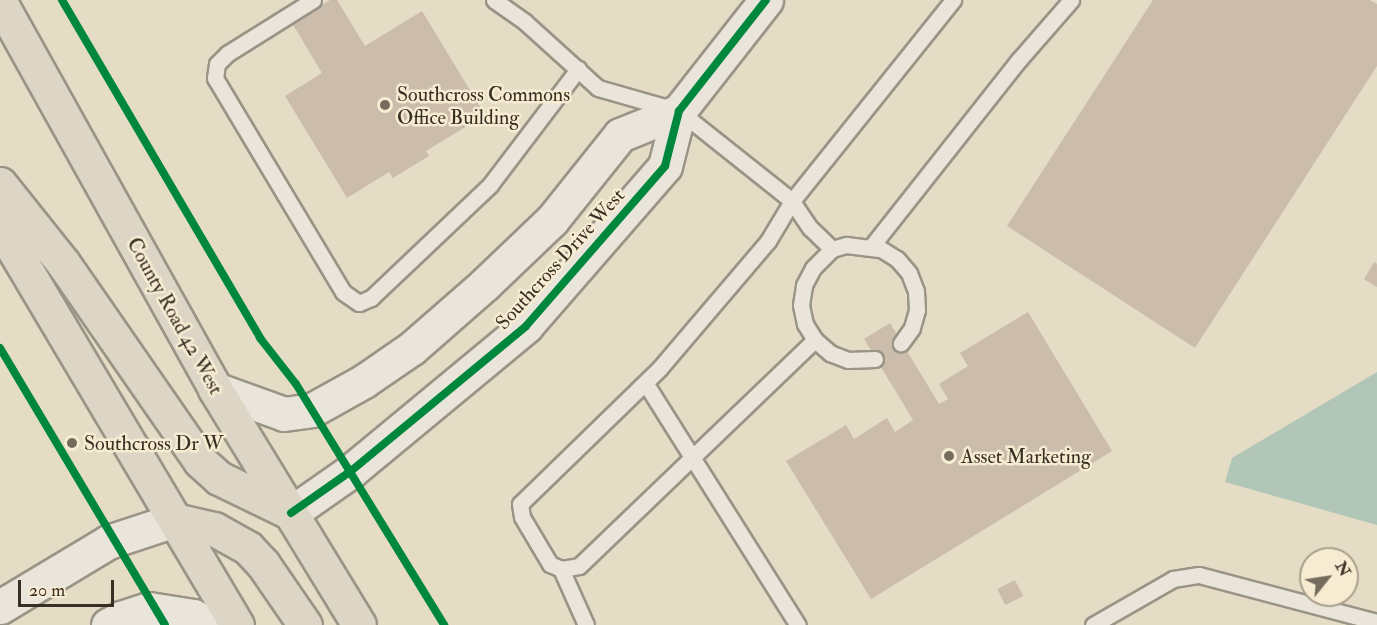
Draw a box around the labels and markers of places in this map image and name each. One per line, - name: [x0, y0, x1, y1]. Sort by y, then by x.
- place label: Southcross Commons Office Building: [397, 82, 570, 129]
- marker: Southcross Commons Office Building: [378, 98, 392, 112]
- place label: Southcross Dr W: [84, 431, 223, 455]
- marker: Southcross Dr W: [65, 436, 79, 450]
- place label: Asset Marketing: [961, 444, 1091, 468]
- marker: Asset Marketing: [942, 449, 956, 463]

